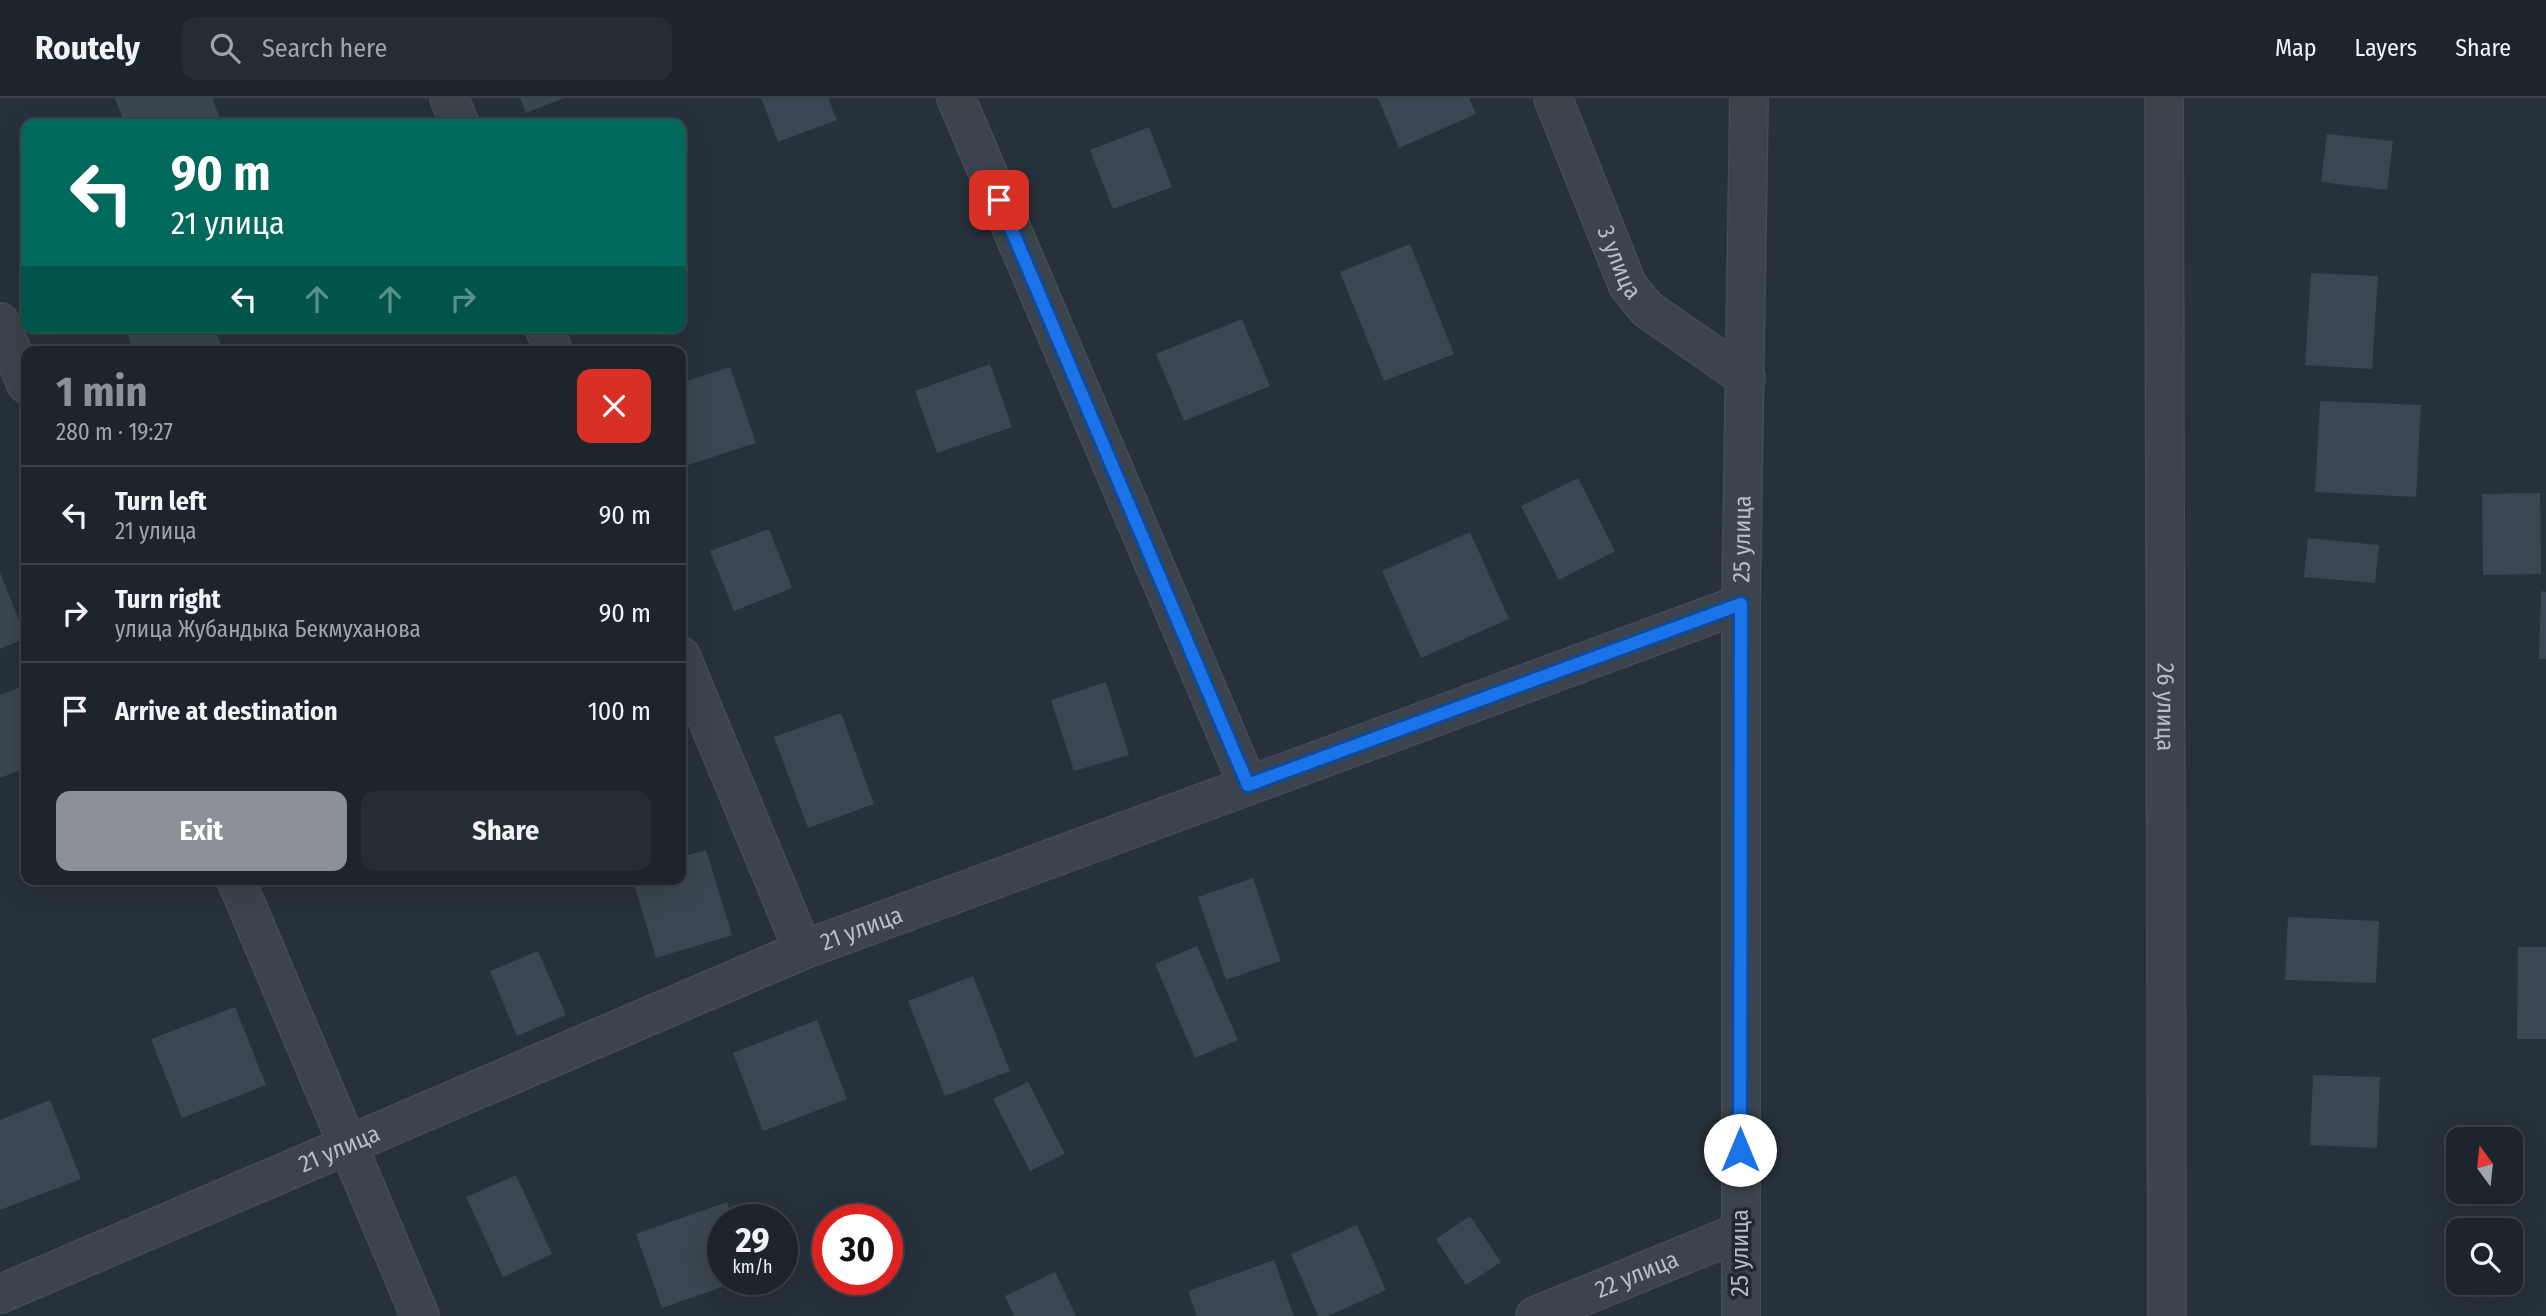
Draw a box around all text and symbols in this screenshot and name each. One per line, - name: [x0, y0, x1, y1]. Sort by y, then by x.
- search box: [182, 17, 672, 80]
- text: Routely: [35, 28, 140, 68]
- icon: search: [206, 29, 244, 67]
- text: Search here: [262, 33, 387, 64]
- text: Map: [2275, 34, 2317, 62]
- text: Layers: [2355, 34, 2417, 62]
- text: Share: [2455, 34, 2511, 62]
- text: 90 m: [171, 144, 271, 203]
- icon: left: [56, 147, 147, 238]
- pin: [969, 170, 1029, 230]
- icon: arrive: [980, 181, 1018, 219]
- text: 21 улица: [171, 204, 285, 242]
- street label: 3 улица: [1591, 222, 1647, 305]
- icon: left: [225, 280, 263, 318]
- icon: ahead: [298, 280, 336, 318]
- icon: ahead: [371, 280, 409, 318]
- icon: right: [444, 280, 482, 318]
- text: 1 min: [56, 367, 147, 417]
- button: close: [577, 369, 651, 443]
- text: 280 m · 19:27: [56, 418, 173, 446]
- text: Turn left: [115, 486, 207, 517]
- street label: 25 улица: [1727, 495, 1757, 583]
- icon: left: [56, 496, 94, 534]
- text: 90 m: [599, 500, 651, 531]
- text: 21 улица: [115, 517, 197, 545]
- text: Turn right: [115, 584, 221, 615]
- icon: right: [56, 594, 94, 632]
- text: 90 m: [599, 598, 651, 629]
- text: улица Жубандыка Бекмуханова: [115, 615, 421, 643]
- street label: 26 улица: [2151, 663, 2180, 751]
- icon: arrive: [56, 692, 94, 730]
- text: Arrive at destination: [115, 696, 338, 727]
- text: 100 m: [588, 696, 651, 727]
- button: Exit: [56, 791, 347, 871]
- button: Share: [361, 791, 651, 871]
- street label: 21 улица: [817, 901, 906, 956]
- position arrow: [1703, 1113, 1777, 1187]
- street label: 21 улица: [294, 1119, 384, 1178]
- north arrow: [2446, 1127, 2524, 1204]
- map controls: [2446, 1127, 2523, 1295]
- speed limit sign: 30: [812, 1204, 903, 1295]
- street label: 25 улица: [1726, 1209, 1754, 1297]
- button: search: [2446, 1218, 2523, 1295]
- text: 29: [735, 1219, 770, 1261]
- street label: 22 улица: [1591, 1245, 1682, 1304]
- text: km/h: [732, 1256, 773, 1278]

